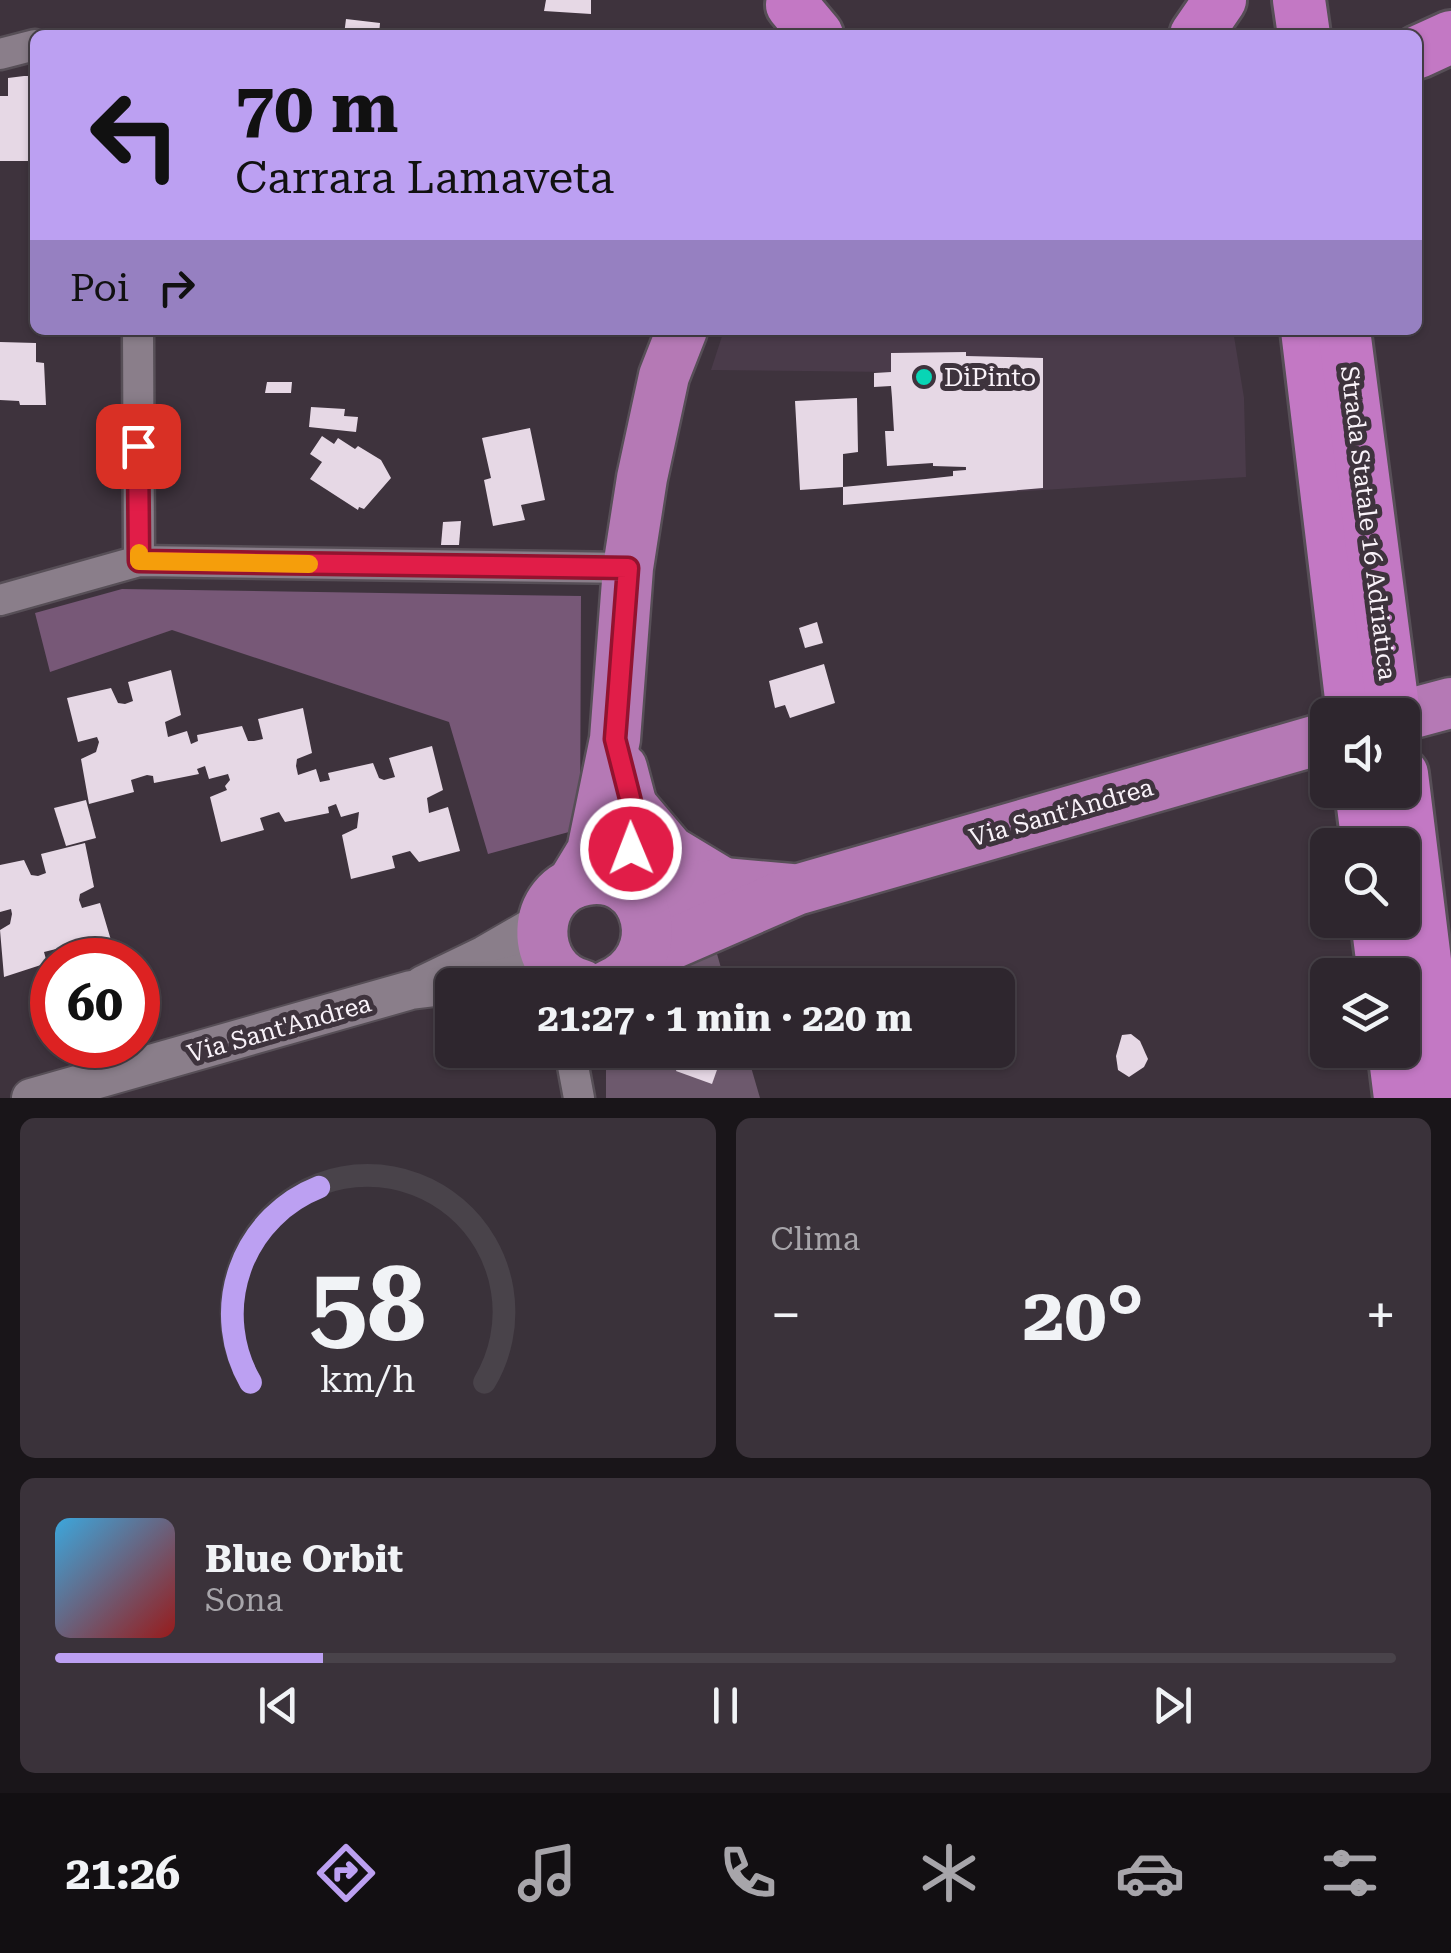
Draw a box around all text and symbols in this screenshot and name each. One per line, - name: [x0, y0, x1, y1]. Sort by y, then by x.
- text: 70 m: [235, 67, 399, 149]
- icon: left: [70, 70, 200, 200]
- text: Carrara Lamaveta: [235, 151, 614, 204]
- icon: right: [149, 260, 204, 315]
- text: Poi: [70, 266, 129, 310]
- place label: DiPinto: [944, 363, 1036, 392]
- street label: Strada Statale 16 Adriatica: [1335, 364, 1402, 682]
- marker: DiPinto: [913, 366, 935, 388]
- pin: [96, 404, 181, 489]
- icon: arrive: [111, 419, 166, 474]
- map controls: [1310, 698, 1420, 1068]
- button: sound: [1310, 698, 1420, 808]
- street label: Via Sant'Andrea: [966, 772, 1157, 853]
- position arrow: [579, 797, 683, 901]
- button: search: [1310, 828, 1420, 938]
- speed limit sign: 60: [30, 938, 160, 1068]
- button: layers: [1310, 958, 1420, 1068]
- street label: Via Sant'Andrea: [184, 988, 375, 1069]
- text: 21:27 · 1 min · 220 m: [538, 996, 912, 1040]
- text: Clima: [771, 1220, 860, 1258]
- text: 58: [310, 1244, 426, 1365]
- text: 20°: [1023, 1270, 1144, 1358]
- text: −: [771, 1283, 801, 1347]
- text: +: [1365, 1283, 1396, 1347]
- text: km/h: [320, 1359, 416, 1401]
- text: Blue Orbit: [205, 1537, 403, 1581]
- text: Sona: [205, 1581, 283, 1619]
- icon: previous: [251, 1678, 306, 1733]
- icon: pause: [698, 1678, 753, 1733]
- icon: next: [1145, 1678, 1200, 1733]
- icon: directions: [311, 1838, 381, 1908]
- icon: music: [512, 1838, 582, 1908]
- icon: phone: [713, 1838, 783, 1908]
- icon: climate: [914, 1838, 984, 1908]
- icon: car: [1115, 1838, 1185, 1908]
- icon: filters: [1315, 1838, 1385, 1908]
- text: 21:26: [65, 1847, 180, 1900]

